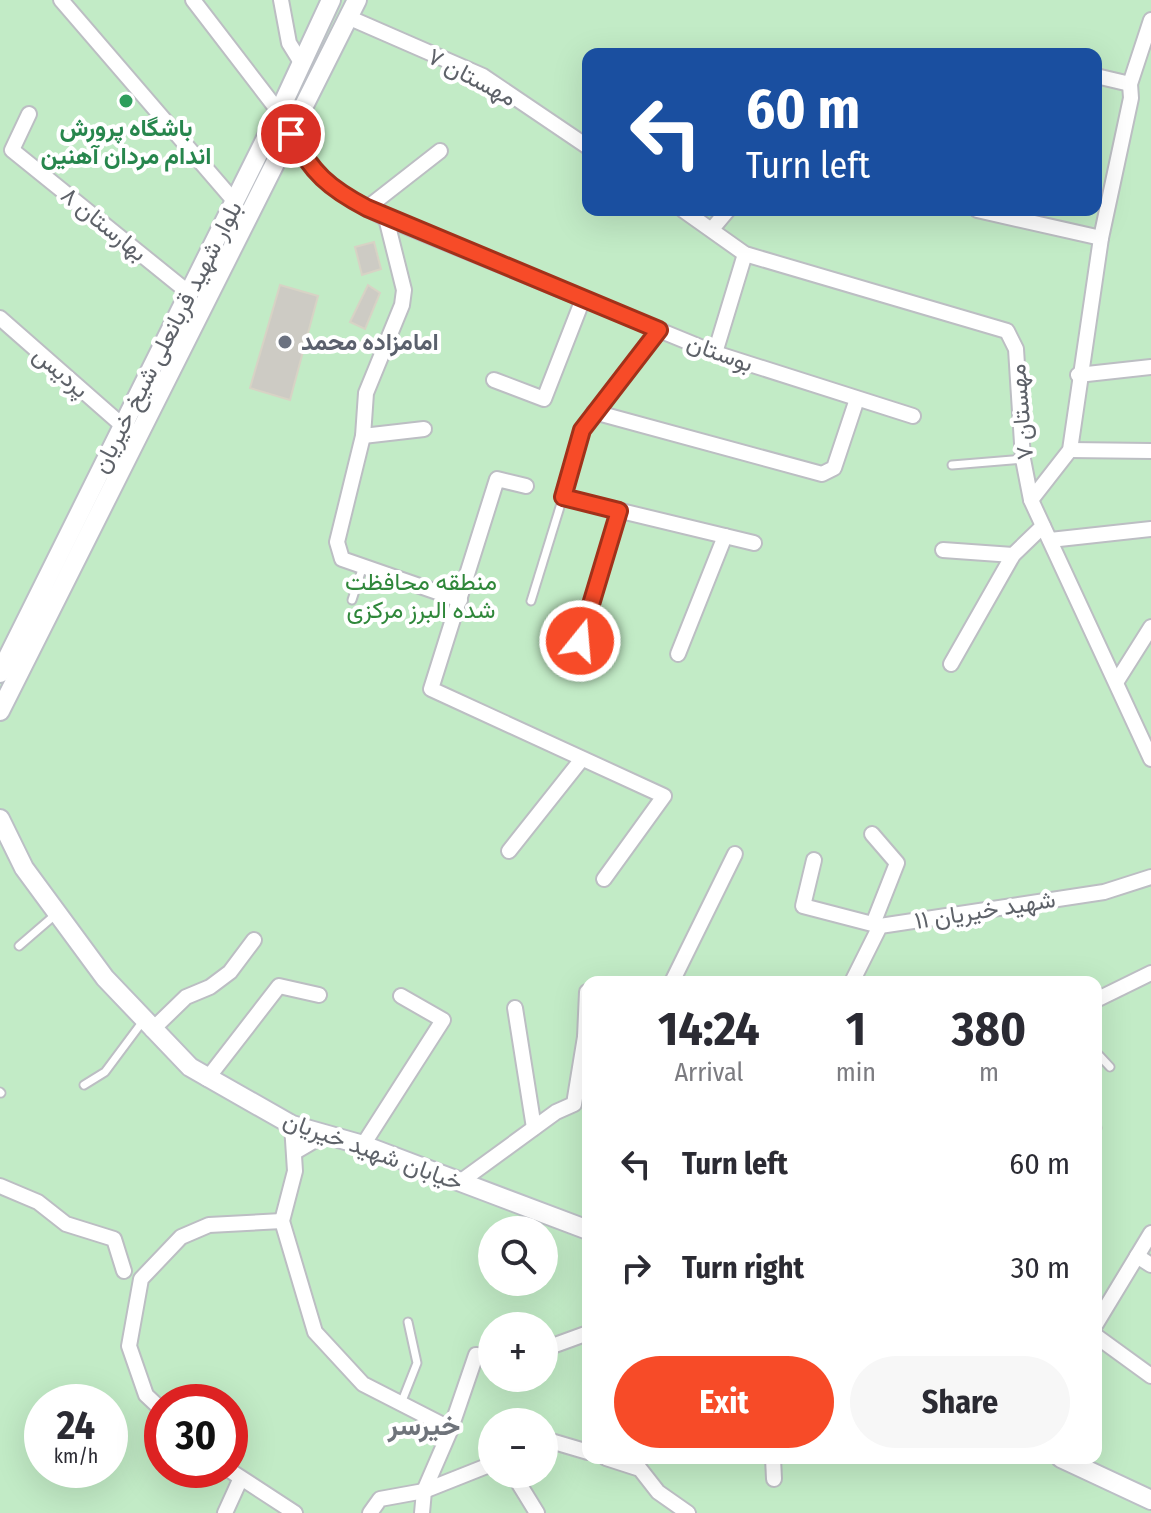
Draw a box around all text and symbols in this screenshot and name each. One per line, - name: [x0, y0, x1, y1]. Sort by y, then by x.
- street label: مهستان ۷: [422, 42, 521, 113]
- text: 60 m: [746, 76, 860, 143]
- icon: left: [614, 80, 718, 184]
- marker: باشگاه پرورش اندام مردان آهنین: [117, 92, 135, 110]
- pin: [257, 100, 325, 168]
- icon: arrive: [269, 112, 313, 156]
- place label: باشگاه پرورش اندام مردان آهنین: [40, 114, 212, 172]
- text: Turn left: [746, 144, 870, 188]
- street label: بهارستان ۸: [55, 181, 152, 268]
- street label: بلوار شهید قربانعلی شیخ خیریان: [86, 196, 251, 479]
- place label: امامزاده محمد: [301, 328, 439, 357]
- street label: بوستان: [683, 328, 757, 379]
- marker: امامزاده محمد: [276, 333, 294, 351]
- street label: پردیس: [26, 340, 94, 405]
- street label: مهستان ۷: [1003, 363, 1040, 461]
- park label: منطقه محافظت شده البرز مرکزی: [345, 568, 497, 625]
- position arrow: [538, 599, 622, 683]
- street label: شهید خیریان ۱۱: [912, 885, 1058, 936]
- text: 14:24: [658, 1000, 760, 1058]
- text: 1: [846, 1000, 866, 1058]
- text: 380: [952, 1000, 1026, 1058]
- text: Arrival: [674, 1057, 743, 1088]
- text: min: [836, 1057, 876, 1088]
- text: m: [979, 1057, 999, 1088]
- street label: خیابان شهید خیریان: [279, 1105, 467, 1197]
- icon: left: [614, 1142, 658, 1186]
- text: Turn left: [682, 1146, 788, 1182]
- text: 60 m: [1009, 1146, 1070, 1182]
- map controls: [478, 1216, 558, 1488]
- button: search: [478, 1216, 558, 1296]
- icon: right: [614, 1246, 658, 1290]
- text: Turn right: [682, 1250, 804, 1286]
- text: 30 m: [1011, 1250, 1070, 1286]
- button: +: [478, 1312, 558, 1392]
- button: Exit: [614, 1356, 834, 1448]
- button: Share: [850, 1356, 1070, 1448]
- speed limit sign: 30: [144, 1384, 248, 1488]
- text: 24: [57, 1402, 95, 1450]
- button: −: [478, 1408, 558, 1488]
- district label: خیرسر: [387, 1409, 460, 1443]
- text: km/h: [54, 1444, 98, 1468]

